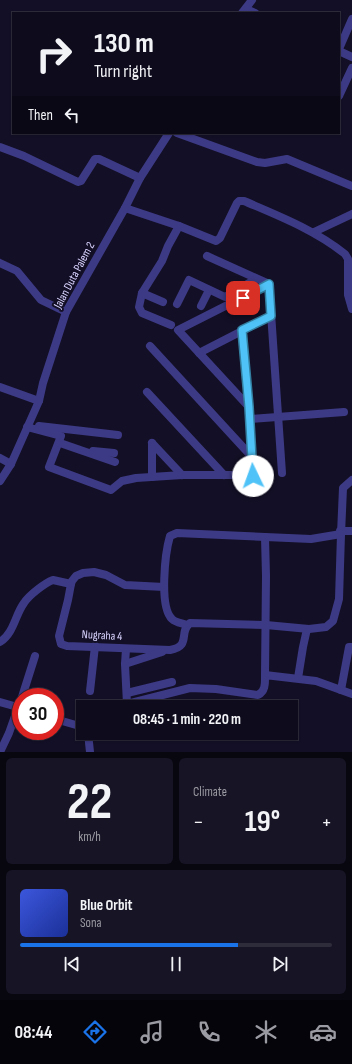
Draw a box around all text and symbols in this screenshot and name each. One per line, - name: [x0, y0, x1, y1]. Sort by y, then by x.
- text: 130 m: [94, 27, 154, 60]
- icon: right: [28, 28, 80, 80]
- text: Turn right: [94, 61, 152, 82]
- icon: left: [61, 104, 83, 126]
- text: Then: [28, 106, 53, 125]
- street label: Jalan Duta Palem 2: [50, 239, 98, 312]
- pin: [226, 281, 260, 315]
- icon: arrive: [232, 287, 254, 309]
- position arrow: [232, 455, 274, 497]
- street label: Nugraha 4: [81, 627, 123, 644]
- speed limit sign: 30: [12, 688, 64, 740]
- text: 08:45 · 1 min · 220 m: [133, 710, 241, 729]
- text: 22: [67, 771, 112, 834]
- text: Climate: [193, 784, 227, 800]
- text: 19°: [245, 804, 280, 840]
- text: −: [193, 809, 204, 836]
- text: +: [321, 809, 332, 836]
- text: km/h: [78, 829, 101, 845]
- text: Blue Orbit: [80, 896, 132, 915]
- text: Sona: [80, 915, 102, 931]
- icon: previous: [61, 953, 83, 975]
- icon: pause: [165, 953, 187, 975]
- icon: next: [269, 953, 291, 975]
- icon: directions: [81, 1018, 109, 1046]
- icon: music: [138, 1018, 166, 1046]
- icon: phone: [195, 1018, 223, 1046]
- icon: climate: [252, 1018, 280, 1046]
- icon: car: [309, 1018, 337, 1046]
- text: 08:44: [15, 1022, 52, 1043]

